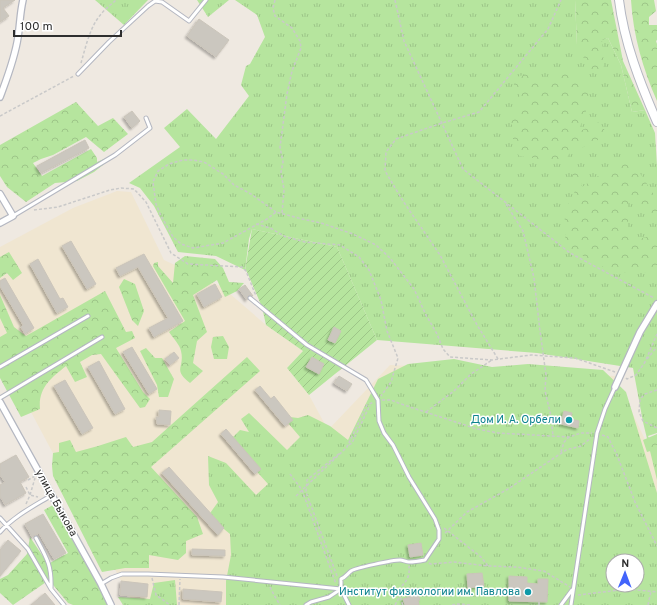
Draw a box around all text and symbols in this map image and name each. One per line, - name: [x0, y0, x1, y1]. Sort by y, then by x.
- scale bar: [14, 12, 121, 38]
- text: 100 m: [20, 19, 53, 35]
- place label: Дом И. А. Орбели: [471, 413, 561, 427]
- marker: Дом И. А. Орбели: [564, 415, 574, 425]
- street label: улица Быкова: [32, 467, 80, 539]
- north arrow: [605, 553, 645, 593]
- text: N: [621, 557, 629, 571]
- place label: Институт физиологии им. Павлова: [339, 585, 520, 599]
- marker: Институт физиологии им. Павлова: [523, 587, 533, 597]

